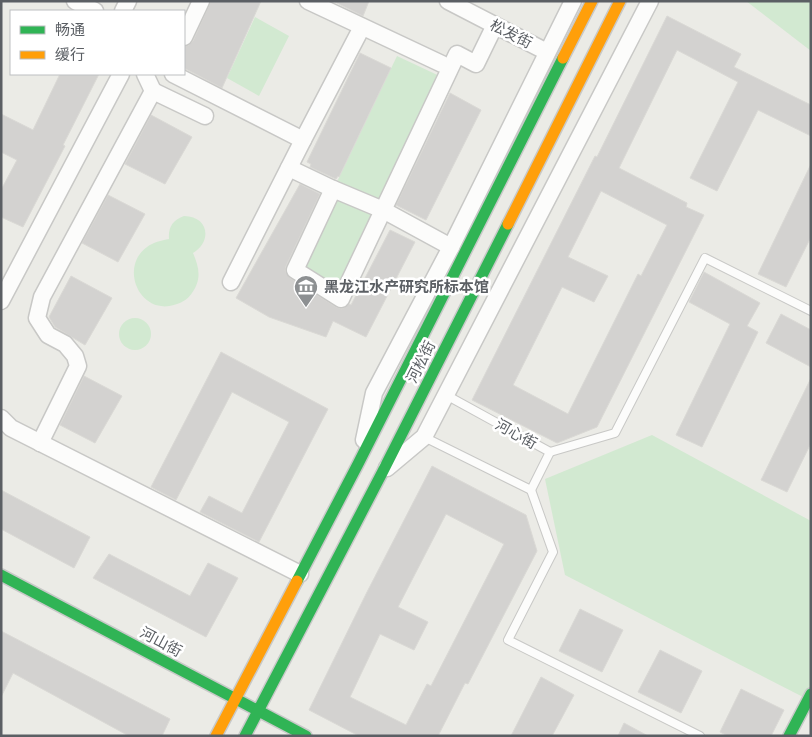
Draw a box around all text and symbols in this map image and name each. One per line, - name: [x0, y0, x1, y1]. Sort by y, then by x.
- legend: [10, 10, 185, 75]
- street label: 松发街: [487, 16, 535, 52]
- text: 畅通: [55, 21, 85, 39]
- text: 缓行: [55, 46, 85, 64]
- museum icon: 黑龙江水产研究所标本馆: [293, 274, 319, 308]
- place label: 黑龙江水产研究所标本馆: [324, 278, 489, 296]
- street label: 河松街: [403, 338, 439, 386]
- street label: 河心街: [492, 415, 540, 453]
- street label: 河山街: [137, 623, 185, 661]

